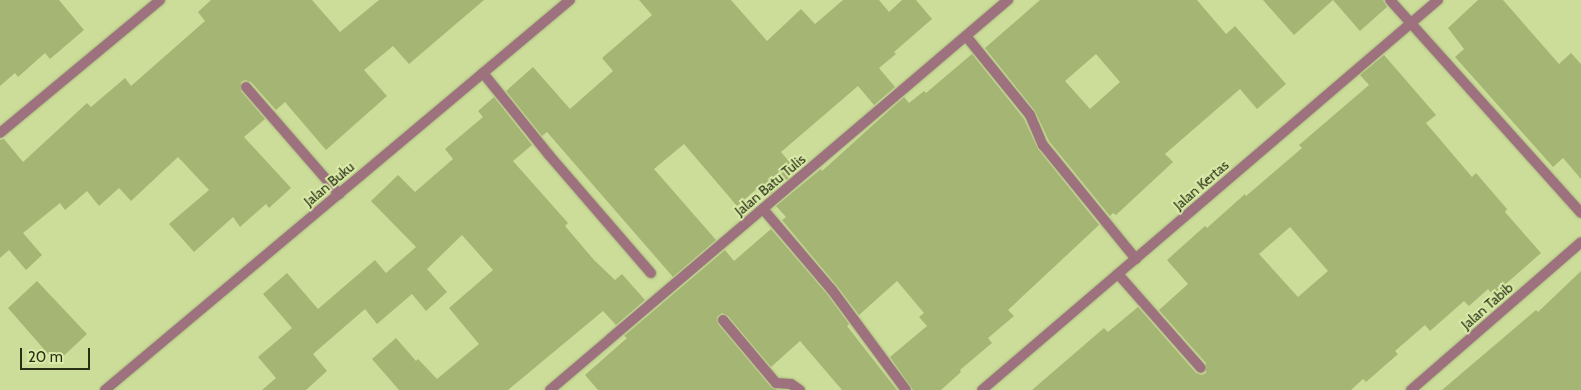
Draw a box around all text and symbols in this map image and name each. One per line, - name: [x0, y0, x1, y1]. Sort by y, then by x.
- street label: Jalan Batu Tulis: [731, 151, 809, 219]
- street label: Jalan Kertas: [1170, 157, 1232, 213]
- street label: Jalan Buku: [300, 158, 358, 210]
- street label: Jalan Tabib: [1458, 279, 1516, 333]
- scale bar: [22, 338, 92, 370]
- text: 20 m: [28, 348, 63, 366]

